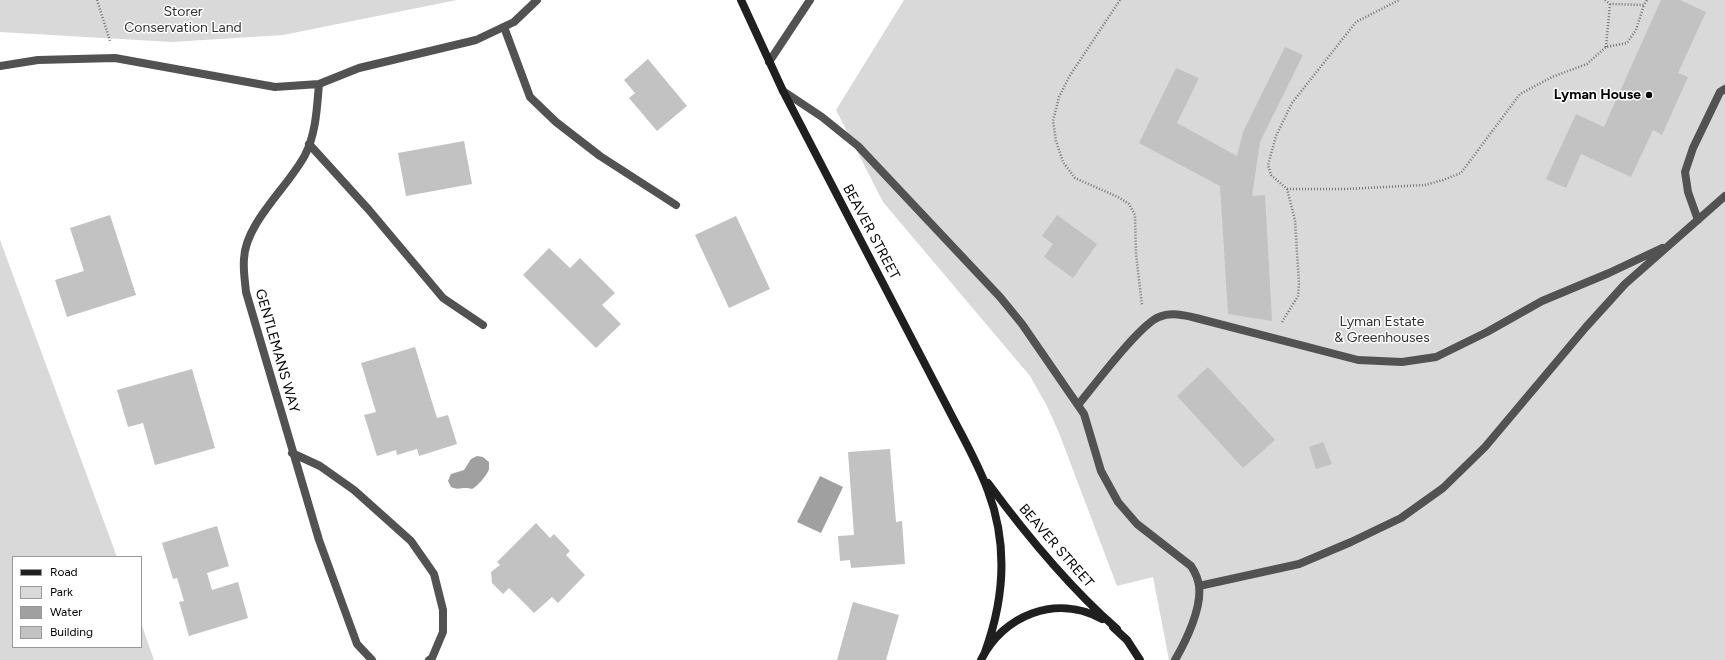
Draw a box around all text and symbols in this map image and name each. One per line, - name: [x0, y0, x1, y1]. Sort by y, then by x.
- park label: Storer Conservation Land: [124, 4, 242, 36]
- place label: Lyman House: [1554, 87, 1641, 103]
- marker: Lyman House: [1644, 90, 1654, 100]
- street label: BEAVER STREET: [839, 182, 903, 282]
- street label: GENTLEMANS WAY: [251, 287, 303, 415]
- park label: Lyman Estate & Greenhouses: [1334, 314, 1430, 346]
- street label: BEAVER STREET: [1015, 501, 1097, 591]
- legend: [12, 556, 142, 648]
- text: Road: [50, 565, 78, 579]
- text: Park: [50, 585, 73, 599]
- text: Water: [50, 605, 82, 619]
- text: Building: [50, 625, 93, 639]

